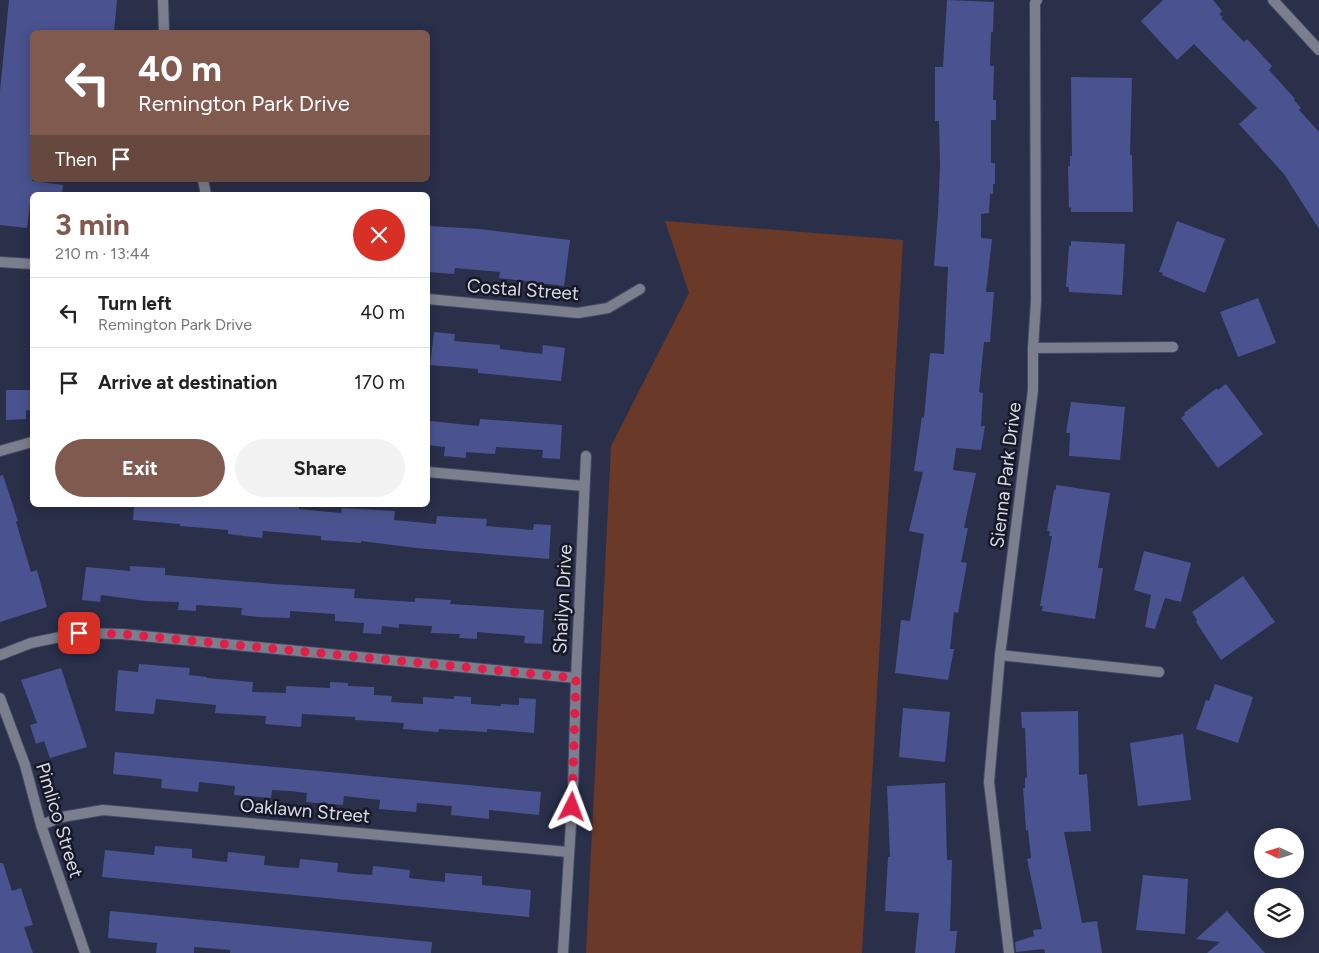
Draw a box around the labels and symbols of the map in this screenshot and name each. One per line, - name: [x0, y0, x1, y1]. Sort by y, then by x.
- street label: Costal Street: [466, 274, 580, 305]
- street label: Sienna Park Drive: [985, 401, 1026, 549]
- street label: Shailyn Drive: [548, 544, 577, 654]
- pin: [58, 612, 100, 654]
- street label: Pimlico Street: [31, 760, 88, 881]
- position arrow: [545, 780, 597, 832]
- street label: Oaklawn Street: [239, 793, 371, 828]
- north arrow: [1254, 828, 1304, 878]

